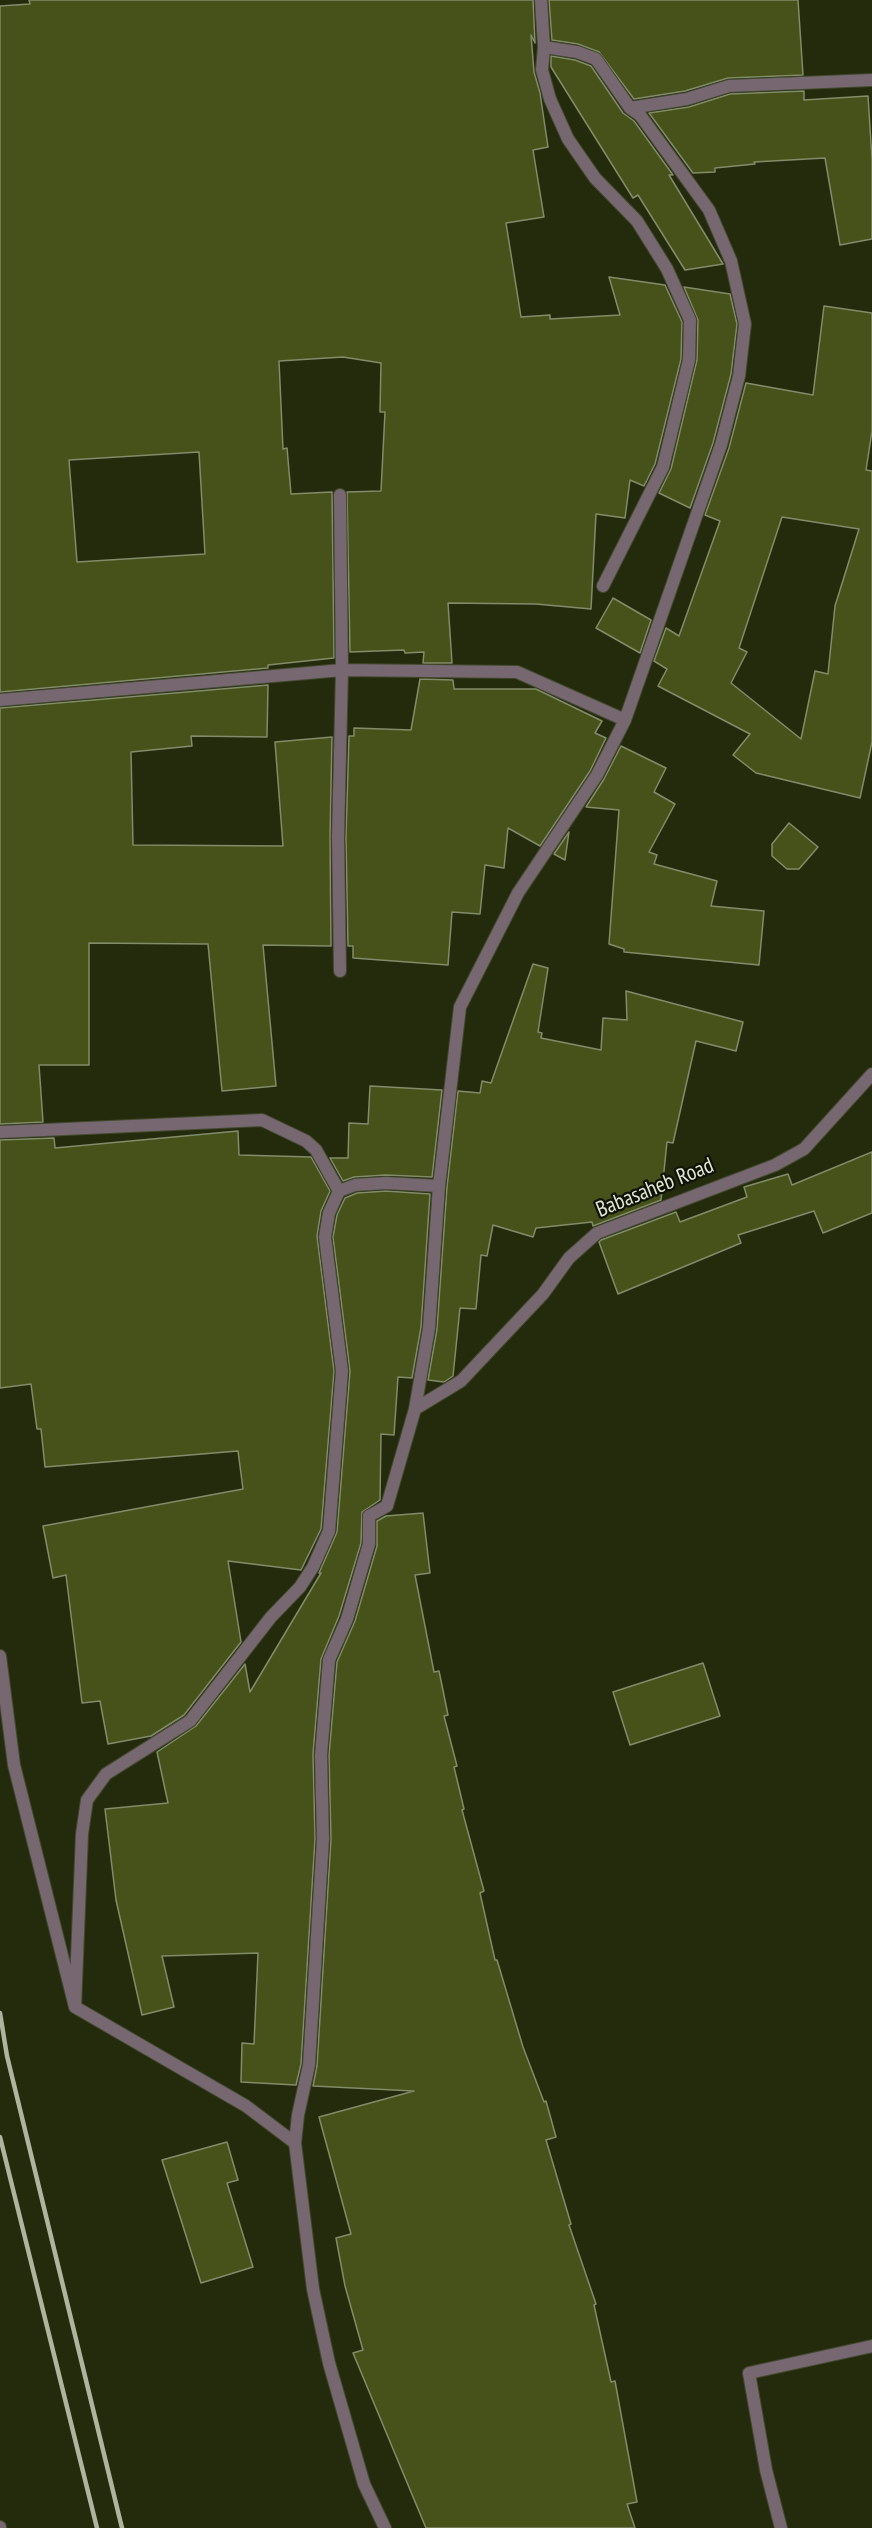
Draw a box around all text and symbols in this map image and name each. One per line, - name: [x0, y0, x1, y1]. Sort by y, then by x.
- street label: Babasaheb Road: [592, 1152, 718, 1224]

